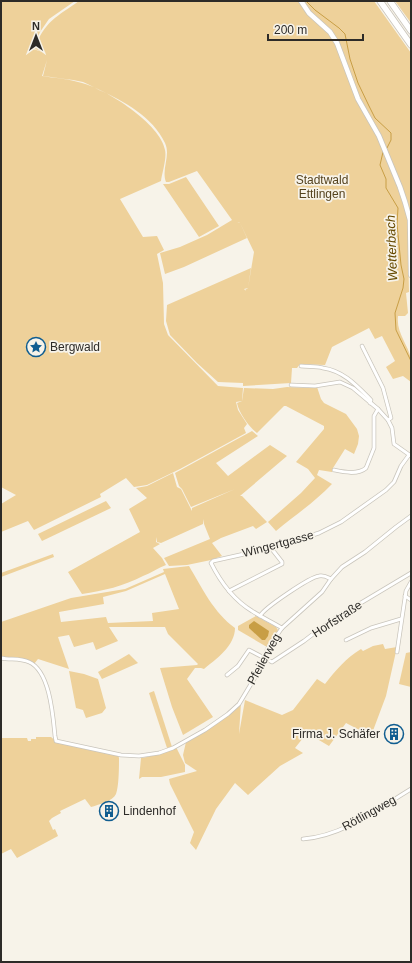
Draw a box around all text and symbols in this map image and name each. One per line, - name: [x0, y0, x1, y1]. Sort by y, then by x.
- north arrow: [16, 16, 56, 56]
- scale bar: [268, 16, 363, 42]
- text: N: [32, 20, 40, 32]
- text: 200 m: [274, 23, 307, 37]
- park label: Stadtwald Ettlingen: [296, 173, 348, 201]
- water label: Wetterbach: [383, 215, 400, 281]
- place icon: Bergwald: [25, 336, 47, 358]
- place label: Bergwald: [50, 340, 100, 354]
- street label: Wingertgasse: [241, 528, 316, 560]
- street label: Horfstraße: [309, 598, 365, 640]
- street label: Pfeilerweg: [244, 631, 284, 687]
- building icon: Firma J. Schäfer: [383, 723, 405, 745]
- place label: Firma J. Schäfer: [292, 727, 380, 741]
- street label: Rötlingweg: [340, 792, 398, 834]
- building icon: Lindenhof: [98, 800, 120, 822]
- place label: Lindenhof: [123, 804, 176, 818]

